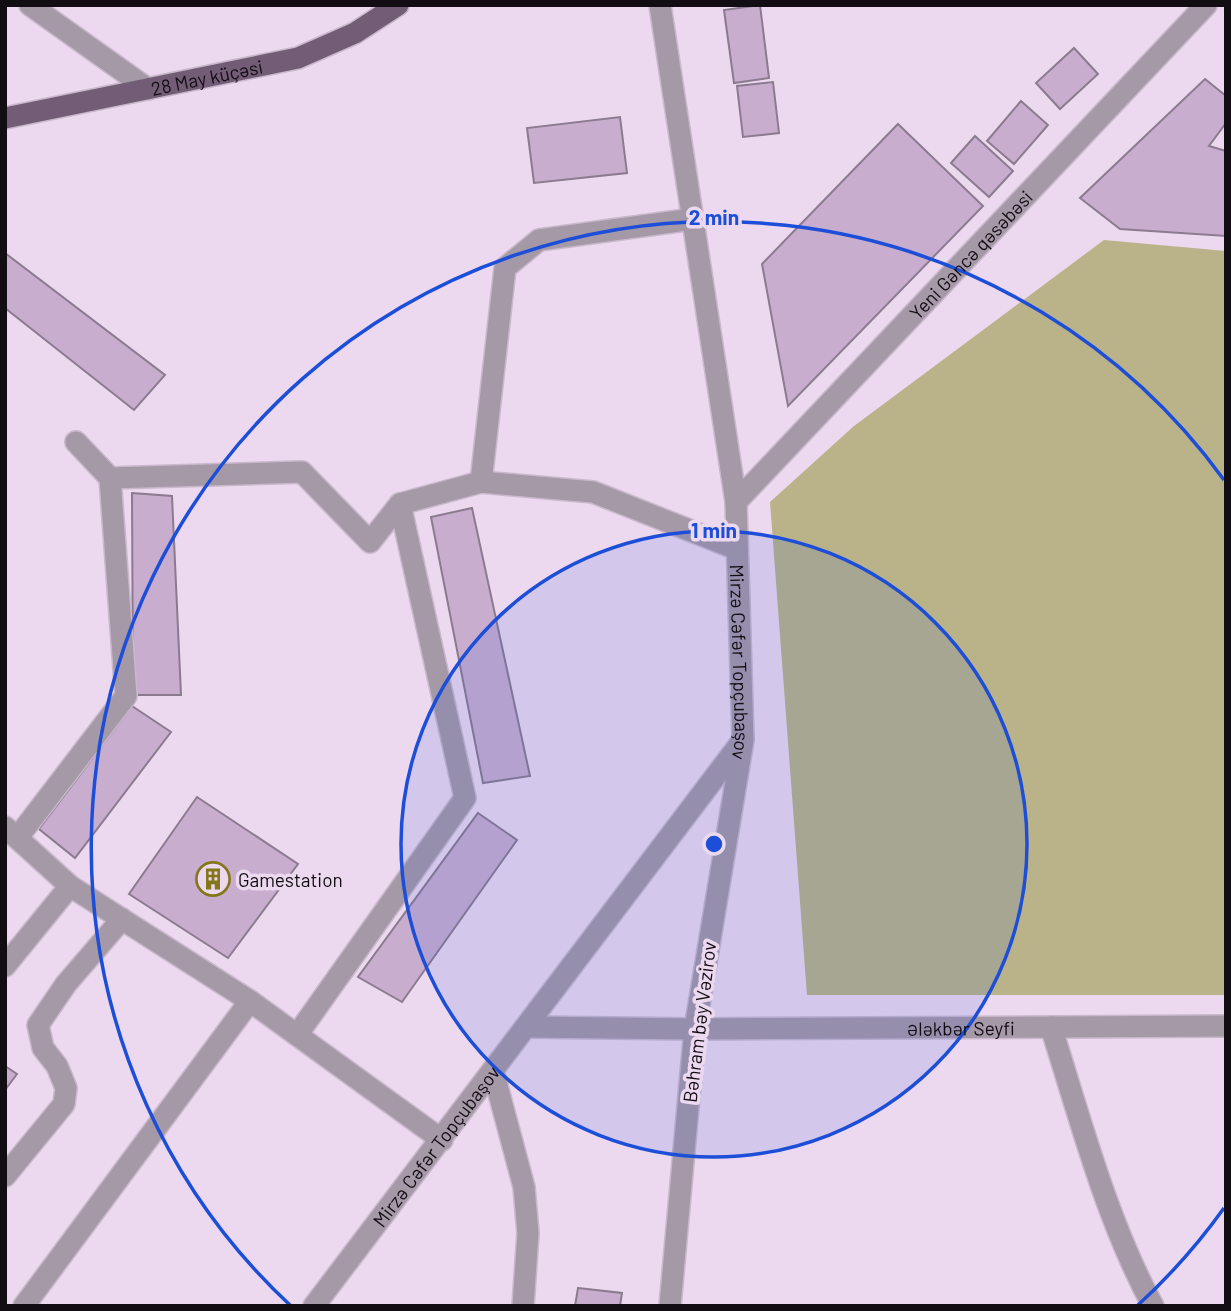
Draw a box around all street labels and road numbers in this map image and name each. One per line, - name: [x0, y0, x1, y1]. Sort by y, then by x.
- street label: 28 May küçəsi: [149, 54, 265, 99]
- street label: Yeni Gəncə qəsəbəsi: [904, 185, 1037, 323]
- street label: Mirzə Cəfər Topçubaşov: [726, 564, 755, 762]
- street label: Bəhram bəy Vəzirov: [678, 940, 720, 1104]
- street label: Ələkbər Seyfi: [907, 1016, 1015, 1039]
- street label: Mirzə Cəfər Topçubaşov: [367, 1061, 504, 1231]

